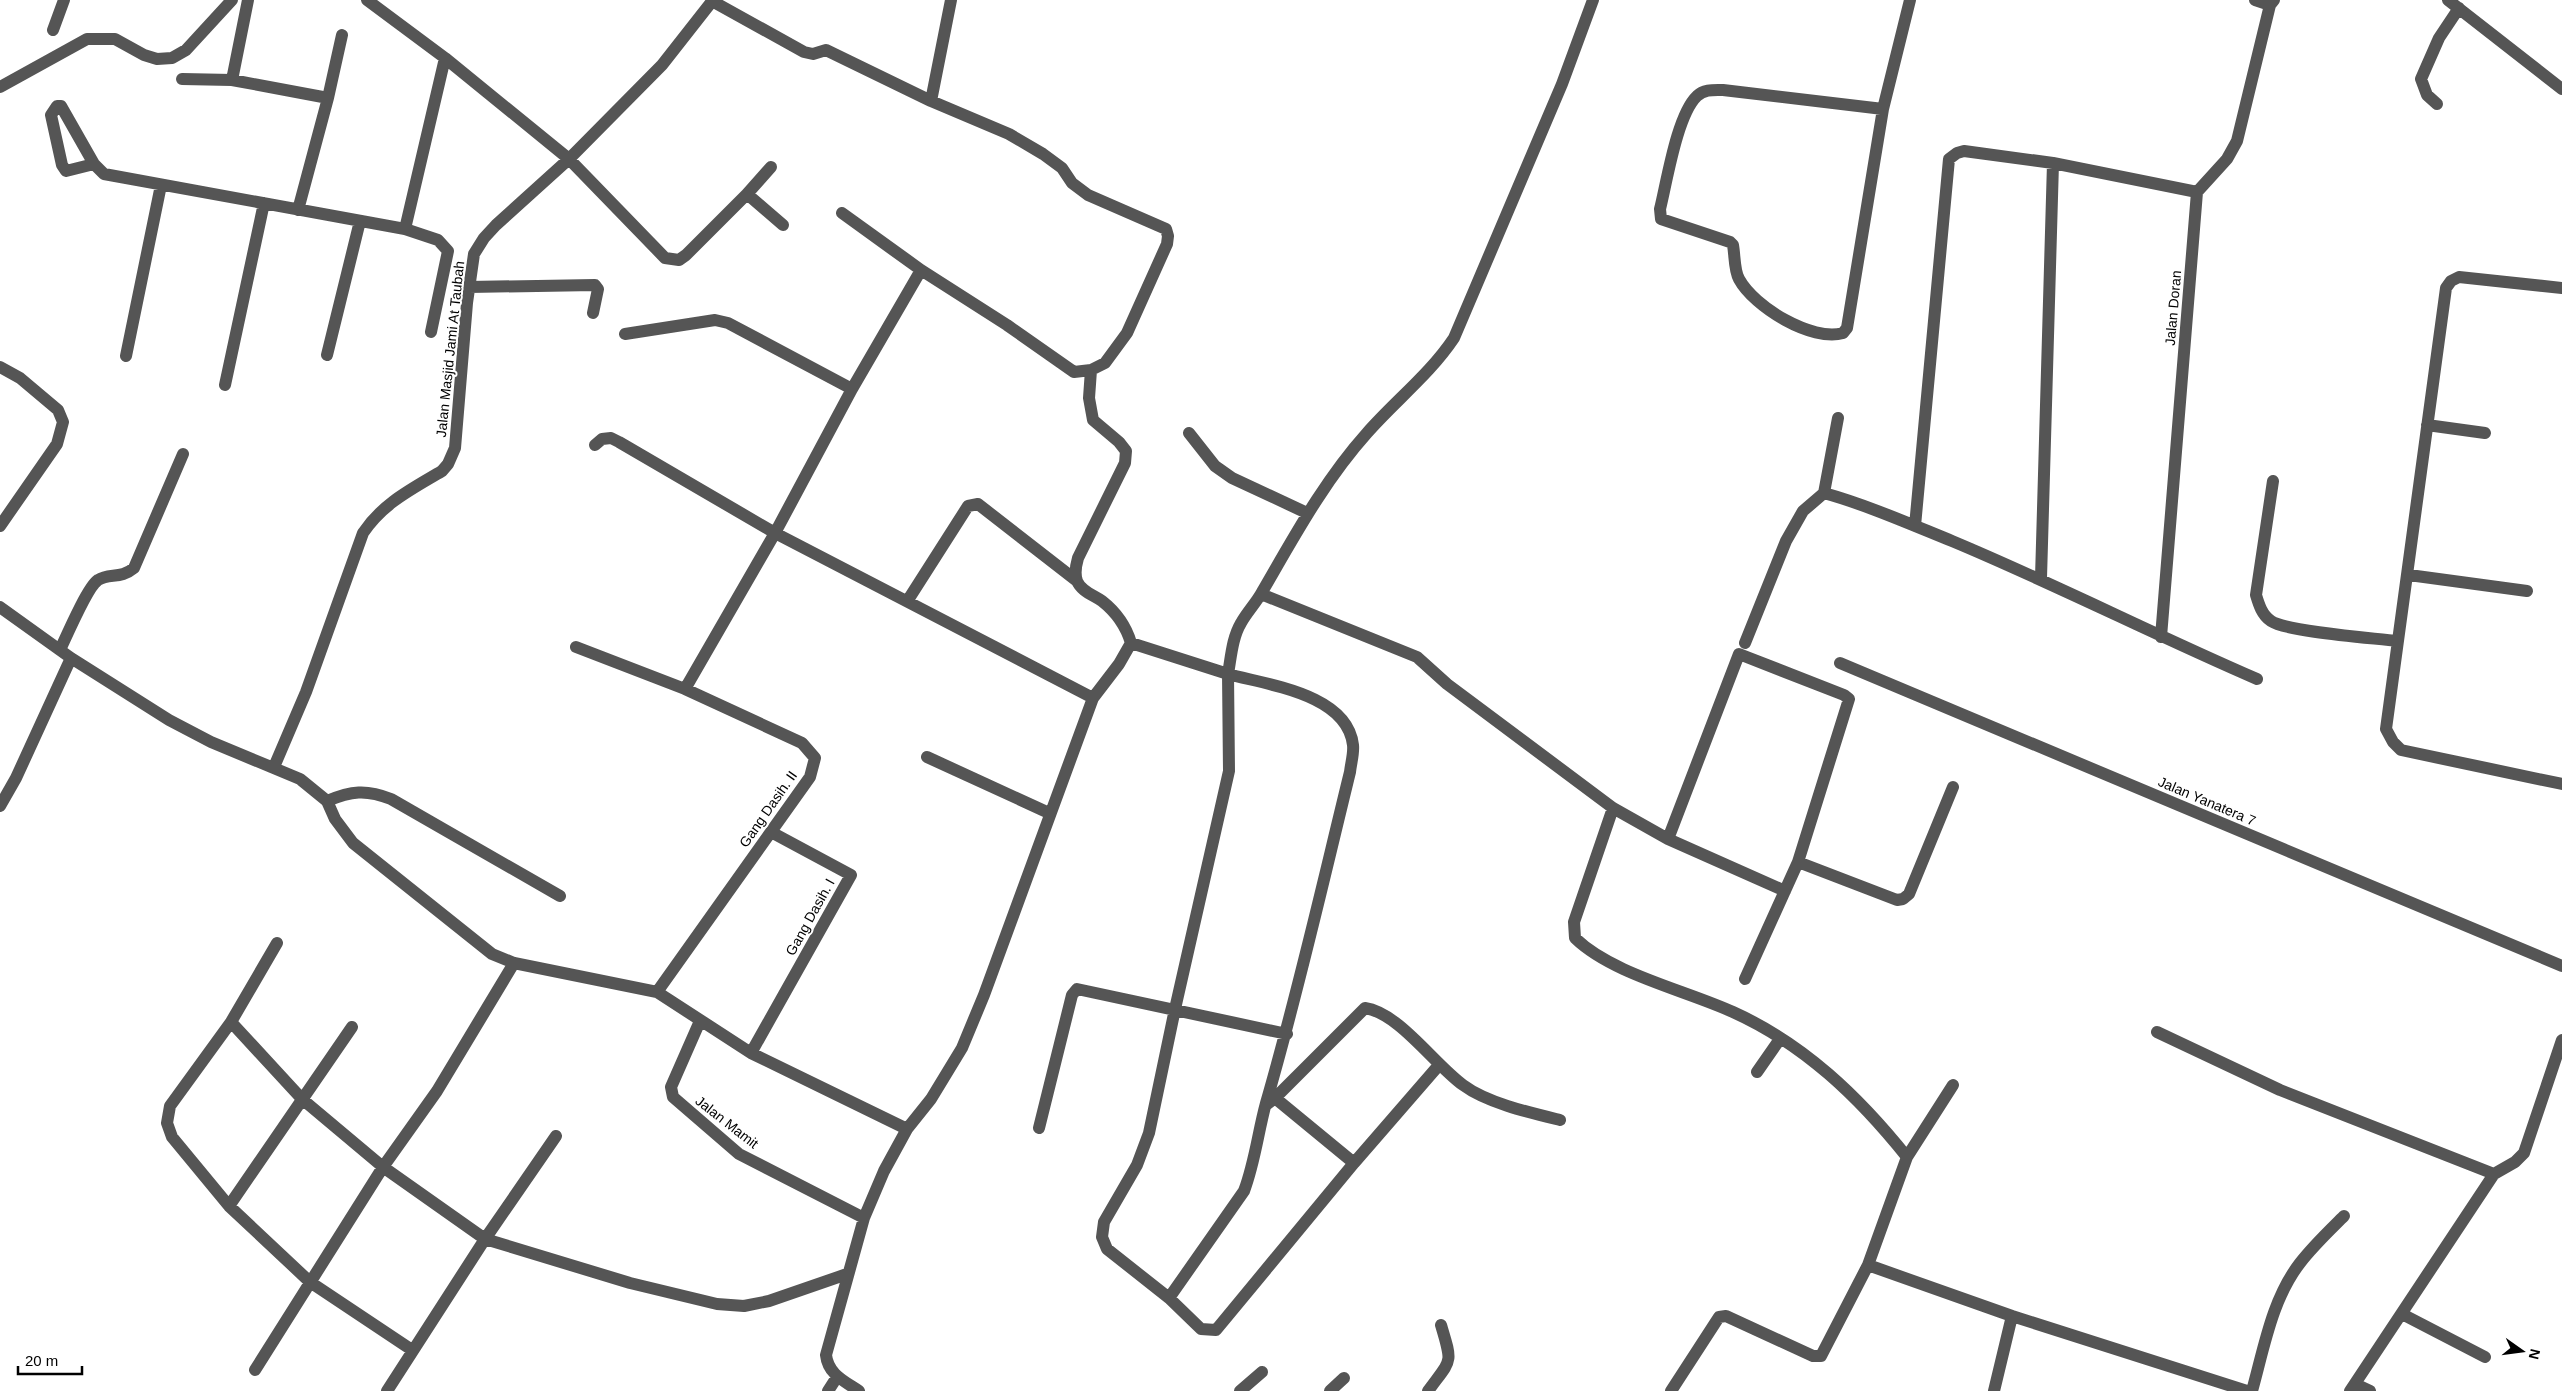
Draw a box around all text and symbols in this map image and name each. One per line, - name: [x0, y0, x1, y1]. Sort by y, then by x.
- street label: Jalan Masjid Jami At Taubah: [433, 260, 467, 438]
- street label: Jalan Doran: [2162, 270, 2184, 346]
- street label: Gang Dasih. II: [736, 768, 800, 850]
- street label: Jalan Yanatera 7: [2156, 773, 2258, 829]
- street label: Gang Dasih. I: [782, 876, 838, 958]
- street label: Jalan Mamit: [692, 1092, 762, 1152]
- north arrow: [2497, 1326, 2547, 1376]
- scale bar: [18, 1344, 81, 1376]
- text: N: [2526, 1347, 2544, 1361]
- text: 20 m: [25, 1352, 58, 1369]

